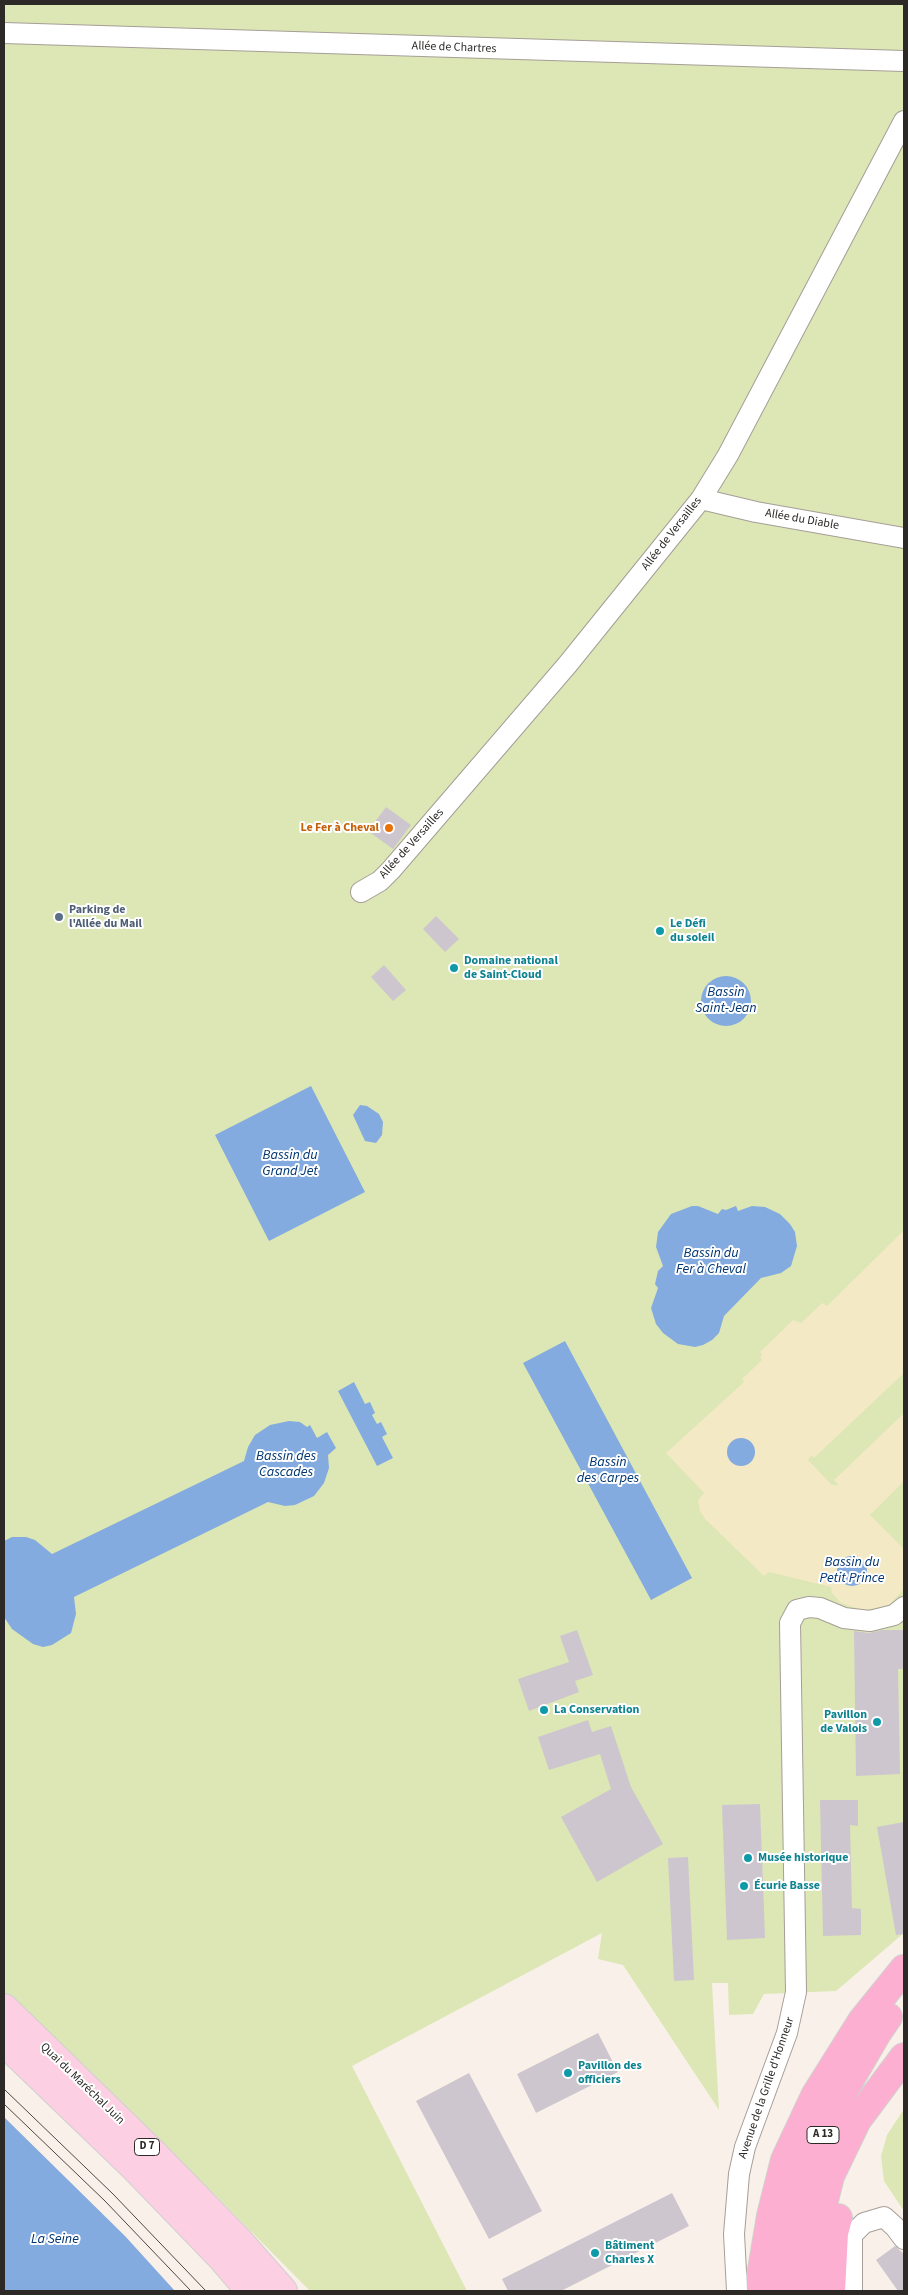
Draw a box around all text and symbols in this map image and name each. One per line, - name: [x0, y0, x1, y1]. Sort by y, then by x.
- street label: Allée de Chartres: [411, 39, 497, 57]
- street label: Allée de Versailles: [639, 494, 705, 574]
- street label: Allée du Diable: [764, 506, 840, 534]
- street label: Allée de Versailles: [377, 806, 447, 882]
- place label: Le Fer à Cheval: [300, 821, 379, 835]
- marker: Le Fer à Cheval: [383, 822, 395, 834]
- place label: Parking de l'Allée du Mail: [69, 903, 142, 931]
- marker: Parking de l'Allée du Mail: [53, 911, 65, 923]
- place label: Le Défi du soleil: [670, 917, 714, 945]
- marker: Le Défi du soleil: [654, 925, 666, 937]
- place label: Domaine national de Saint-Cloud: [464, 954, 558, 982]
- marker: Domaine national de Saint-Cloud: [448, 962, 460, 974]
- water label: Bassin Saint-Jean: [695, 985, 757, 1018]
- water label: Bassin du Grand Jet: [262, 1148, 318, 1180]
- water label: Bassin du Fer à Cheval: [676, 1246, 746, 1278]
- water label: Bassin des Cascades: [256, 1449, 316, 1481]
- water label: Bassin des Carpes: [577, 1455, 639, 1488]
- water label: Bassin du Petit Prince: [820, 1555, 884, 1588]
- place label: La Conservation: [554, 1703, 639, 1717]
- marker: La Conservation: [538, 1704, 550, 1716]
- place label: Pavillon de Valois: [820, 1708, 867, 1736]
- marker: Pavillon de Valois: [871, 1716, 883, 1728]
- place label: Musée historique: [758, 1851, 848, 1865]
- marker: Musée historique: [742, 1852, 754, 1864]
- place label: Écurie Basse: [754, 1879, 820, 1893]
- marker: Écurie Basse: [738, 1880, 750, 1892]
- street label: Avenue de la Grille d'Honneur: [736, 2015, 798, 2161]
- street label: Quai du Maréchal Juin: [37, 2040, 127, 2128]
- place label: Pavillon des officiers: [578, 2059, 642, 2087]
- marker: Pavillon des officiers: [562, 2067, 574, 2079]
- road number: A 13: [807, 2126, 839, 2144]
- road number: D 7: [134, 2138, 160, 2156]
- water label: La Seine: [31, 2232, 79, 2248]
- place label: Bâtiment Charles X: [605, 2239, 654, 2267]
- marker: Bâtiment Charles X: [589, 2247, 601, 2259]

